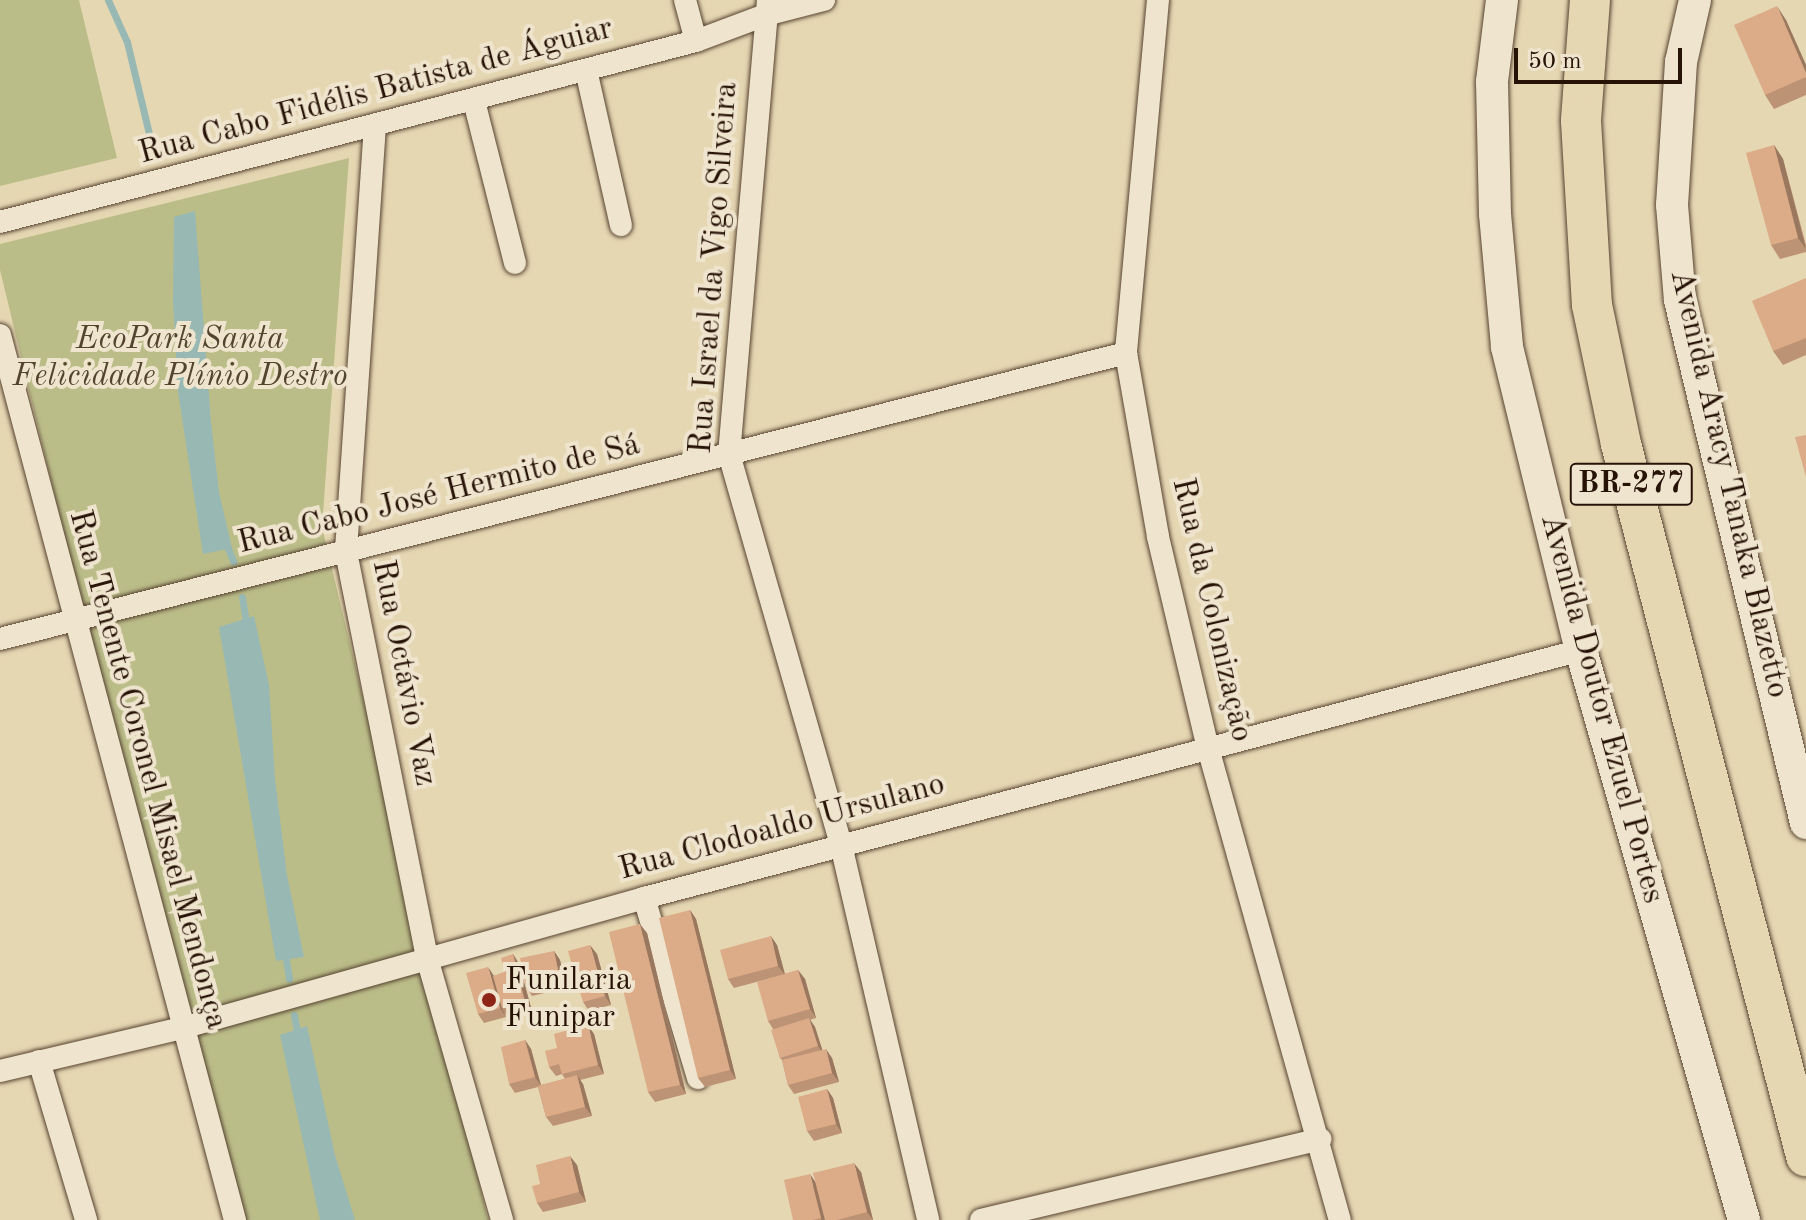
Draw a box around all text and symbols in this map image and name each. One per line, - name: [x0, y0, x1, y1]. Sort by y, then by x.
- street label: Rua Cabo Fidélis Batista de Águiar: [135, 10, 617, 174]
- scale bar: [1518, 32, 1686, 82]
- text: 50 m: [1528, 50, 1582, 74]
- street label: Rua Israel da Vigo Silveira: [683, 81, 747, 455]
- street label: Avenida Aracy Tanaka Blazetto: [1660, 266, 1796, 702]
- park label: EcoPark Santa Felicidade Plínio Destro: [12, 322, 348, 397]
- street label: Rua Cabo José Hermito de Sá: [234, 426, 644, 564]
- road number: BR-277: [1569, 458, 1693, 510]
- street label: Rua da Colonização: [1162, 474, 1260, 746]
- street label: Rua Tenente Coronel Misael Mendonça: [59, 506, 235, 1034]
- street label: Avenida Doutor Ezuel Portes: [1530, 510, 1672, 908]
- street label: Rua Octávio Vaz: [362, 557, 444, 789]
- street label: Rua Clodoaldo Ursulano: [615, 766, 949, 890]
- place label: Funilaria Funipar: [505, 963, 632, 1038]
- marker: Funilaria Funipar: [480, 991, 498, 1009]

